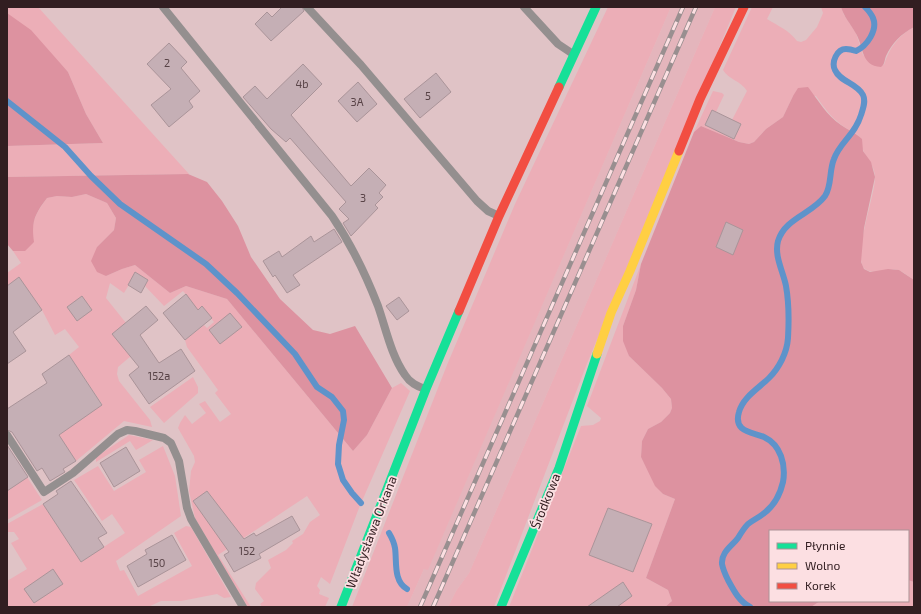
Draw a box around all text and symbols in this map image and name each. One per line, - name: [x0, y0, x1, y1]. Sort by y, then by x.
- house number: 2: [164, 56, 170, 69]
- house number: 4b: [295, 77, 309, 90]
- house number: 5: [425, 89, 431, 102]
- house number: 3A: [351, 95, 364, 108]
- house number: 3: [360, 191, 366, 204]
- house number: 152a: [148, 369, 170, 382]
- street label: Środkowa: [526, 470, 563, 531]
- street label: Władysława Orkana: [342, 474, 400, 590]
- legend: [769, 530, 909, 602]
- text: Płynnie: [805, 538, 845, 552]
- house number: 152: [239, 544, 255, 557]
- house number: 150: [149, 556, 165, 569]
- text: Wolno: [805, 558, 841, 572]
- text: Korek: [805, 578, 836, 592]

